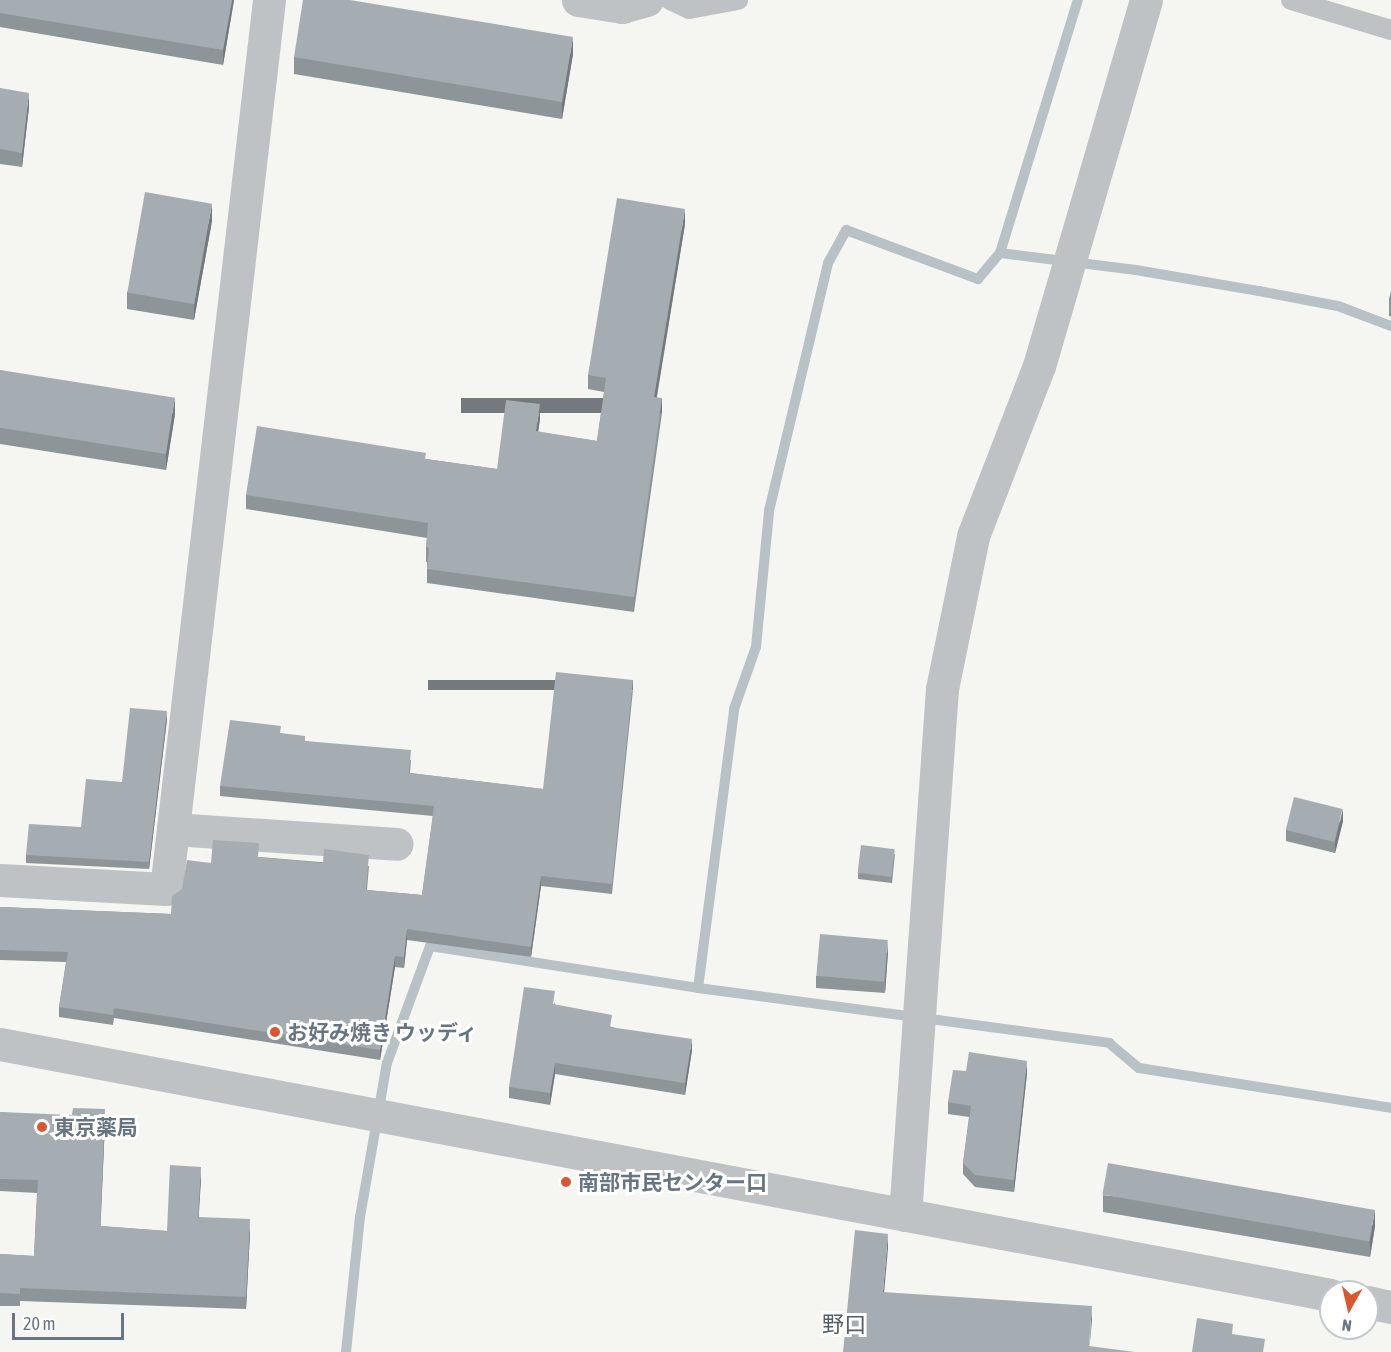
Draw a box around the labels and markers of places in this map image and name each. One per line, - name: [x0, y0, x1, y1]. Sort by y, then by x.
- place label: お好み焼き ウッディ: [287, 1019, 479, 1045]
- marker: お好み焼き ウッディ: [268, 1025, 282, 1039]
- place label: 東京薬局: [54, 1114, 138, 1140]
- marker: 東京薬局: [35, 1120, 49, 1134]
- place label: 南部市民センター口: [578, 1169, 767, 1195]
- marker: 南部市民センター口: [559, 1175, 573, 1189]

